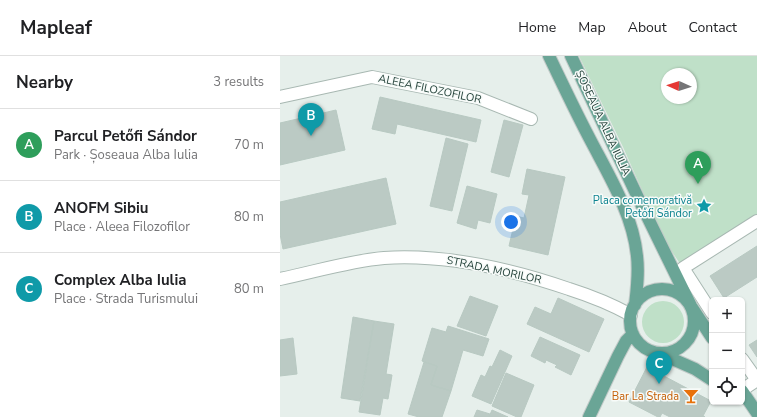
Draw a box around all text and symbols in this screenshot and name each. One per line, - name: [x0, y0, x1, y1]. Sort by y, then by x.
- text: Mapleaf: [20, 15, 92, 41]
- text: Home: [518, 18, 556, 37]
- text: Map: [578, 18, 606, 37]
- text: About: [628, 18, 667, 37]
- text: Contact: [689, 18, 737, 37]
- street label: ȘOSEAUA ALBA IULIA: [572, 68, 634, 178]
- north arrow: [661, 68, 697, 104]
- text: Nearby: [16, 71, 73, 94]
- street label: ALEEA FILOZOFILOR: [377, 71, 484, 107]
- text: 3 results: [213, 73, 264, 91]
- pin: B: [298, 103, 324, 136]
- text: Parcul Petőfi Sándor: [54, 126, 197, 146]
- text: A: [24, 136, 34, 154]
- text: 70 m: [234, 136, 264, 154]
- text: Park · Șoseaua Alba Iulia: [54, 146, 198, 164]
- pin: A: [685, 151, 711, 184]
- place label: Placa comemorativă Petőfi Sándor: [593, 193, 692, 221]
- place icon: Placa comemorativă Petőfi Sándor: [695, 197, 713, 215]
- text: ANOFM Sibiu: [54, 198, 148, 218]
- text: B: [25, 208, 33, 226]
- text: 80 m: [234, 208, 264, 226]
- your location: [501, 212, 521, 232]
- text: Place · Aleea Filozofilor: [54, 218, 190, 236]
- street label: STRADA MORILOR: [445, 253, 543, 288]
- text: Complex Alba Iulia: [54, 270, 186, 290]
- text: C: [25, 280, 33, 298]
- text: 80 m: [234, 280, 264, 298]
- text: Place · Strada Turismului: [54, 290, 198, 308]
- map controls: [709, 297, 745, 405]
- button: +: [709, 297, 745, 333]
- button: −: [709, 333, 745, 369]
- pin: C: [646, 351, 672, 384]
- button: locate: [709, 369, 745, 405]
- bar icon: Bar La Strada: [682, 387, 700, 405]
- place label: Bar La Strada: [612, 389, 679, 404]

